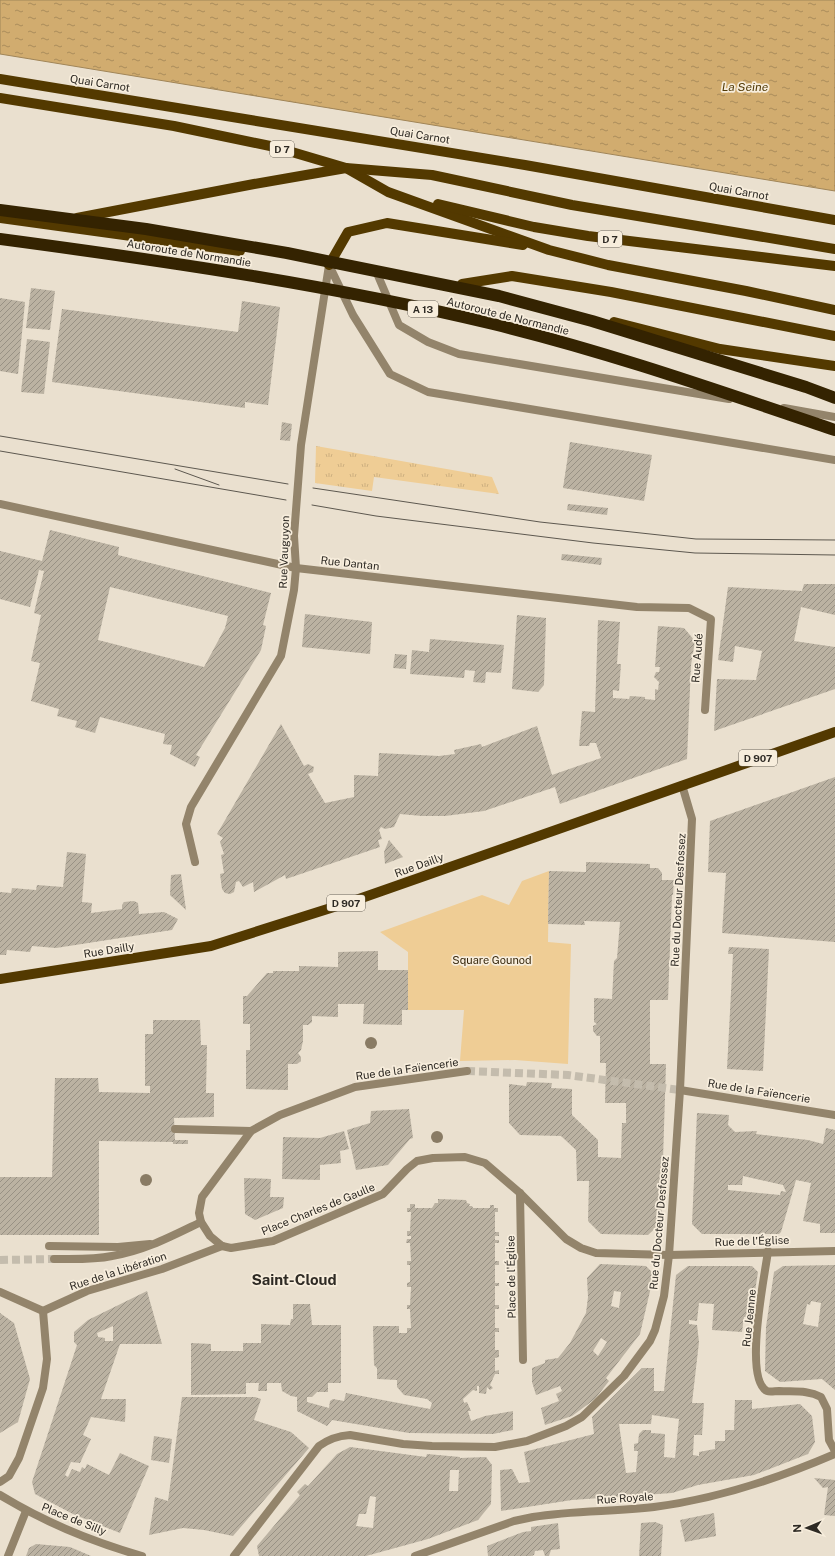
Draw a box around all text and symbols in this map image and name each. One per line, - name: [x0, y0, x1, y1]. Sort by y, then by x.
- street label: Quai Carnot: [69, 72, 131, 94]
- water label: La Seine: [722, 80, 769, 94]
- street label: Quai Carnot: [389, 124, 451, 146]
- road number: D 7: [270, 141, 294, 157]
- street label: Quai Carnot: [708, 180, 770, 202]
- road number: D 7: [598, 231, 622, 247]
- street label: Autoroute de Normandie: [126, 237, 252, 269]
- street label: Autoroute de Normandie: [446, 295, 570, 337]
- road number: A 13: [408, 301, 438, 317]
- street label: Rue Vauguyon: [277, 515, 291, 589]
- street label: Rue Dantan: [320, 554, 380, 572]
- street label: Rue Audé: [689, 633, 705, 683]
- road number: D 907: [739, 750, 777, 766]
- street label: Rue du Docteur Desfossez: [669, 833, 687, 967]
- street label: Rue Dailly: [393, 851, 445, 879]
- road number: D 907: [327, 895, 365, 911]
- street label: Rue Dailly: [83, 940, 135, 960]
- park label: Square Gounod: [452, 954, 532, 966]
- street label: Rue de la Faïencerie: [355, 1056, 459, 1082]
- street label: Rue de la Faïencerie: [707, 1077, 811, 1105]
- street label: Rue du Docteur Desfossez: [647, 1156, 671, 1290]
- street label: Place Charles de Gaulle: [260, 1181, 376, 1237]
- street label: Rue de l'Église: [714, 1233, 790, 1248]
- street label: Place de l'Église: [503, 1235, 518, 1319]
- street label: Rue de la Libération: [68, 1250, 168, 1292]
- district label: Saint-Cloud: [251, 1271, 337, 1288]
- street label: Rue Jeanne: [740, 1289, 758, 1347]
- street label: Rue Royale: [596, 1490, 654, 1506]
- street label: Place de Silly: [40, 1501, 108, 1537]
- north arrow: [787, 1508, 827, 1548]
- text: N: [791, 1524, 803, 1533]

